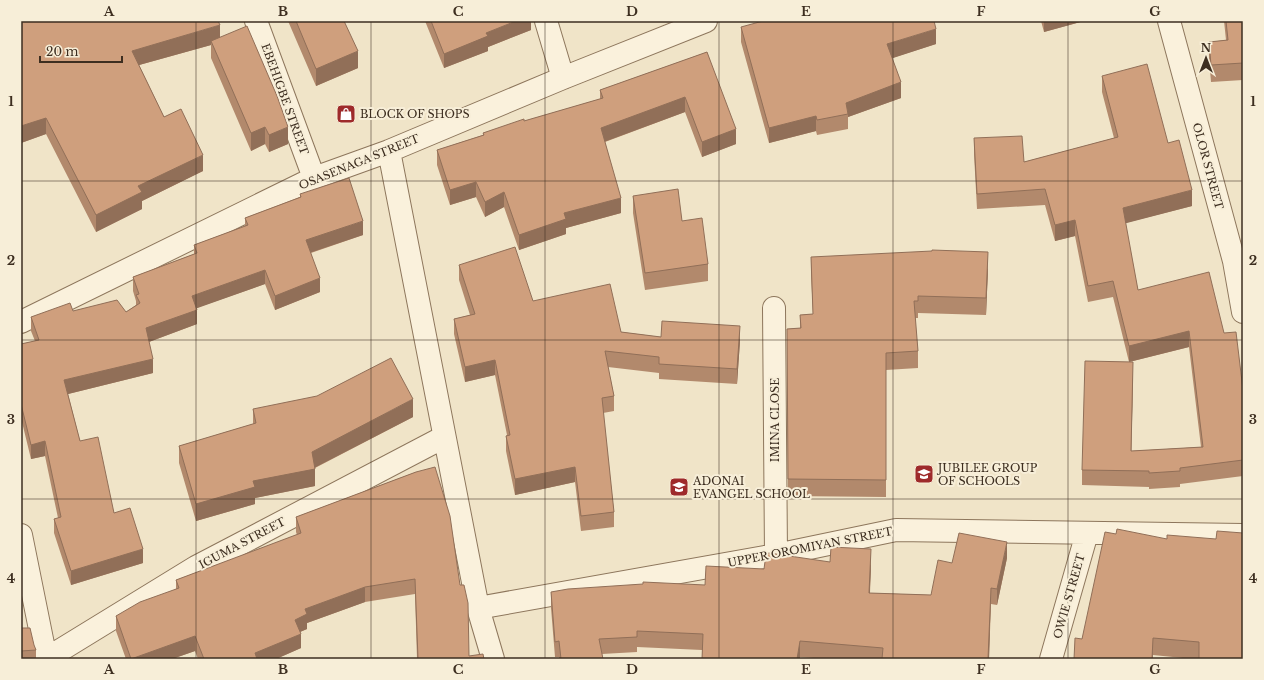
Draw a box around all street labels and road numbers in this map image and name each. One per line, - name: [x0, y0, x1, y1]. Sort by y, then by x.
- street label: EBEHIGBE STREET: [258, 41, 312, 157]
- street label: OLOR STREET: [1190, 121, 1226, 211]
- street label: OSASENAGA STREET: [297, 131, 422, 193]
- street label: IMINA CLOSE: [768, 378, 782, 462]
- street label: IGUMA STREET: [196, 514, 288, 572]
- street label: UPPER OROMIYAN STREET: [726, 524, 894, 570]
- street label: OWIE STREET: [1050, 552, 1088, 640]

